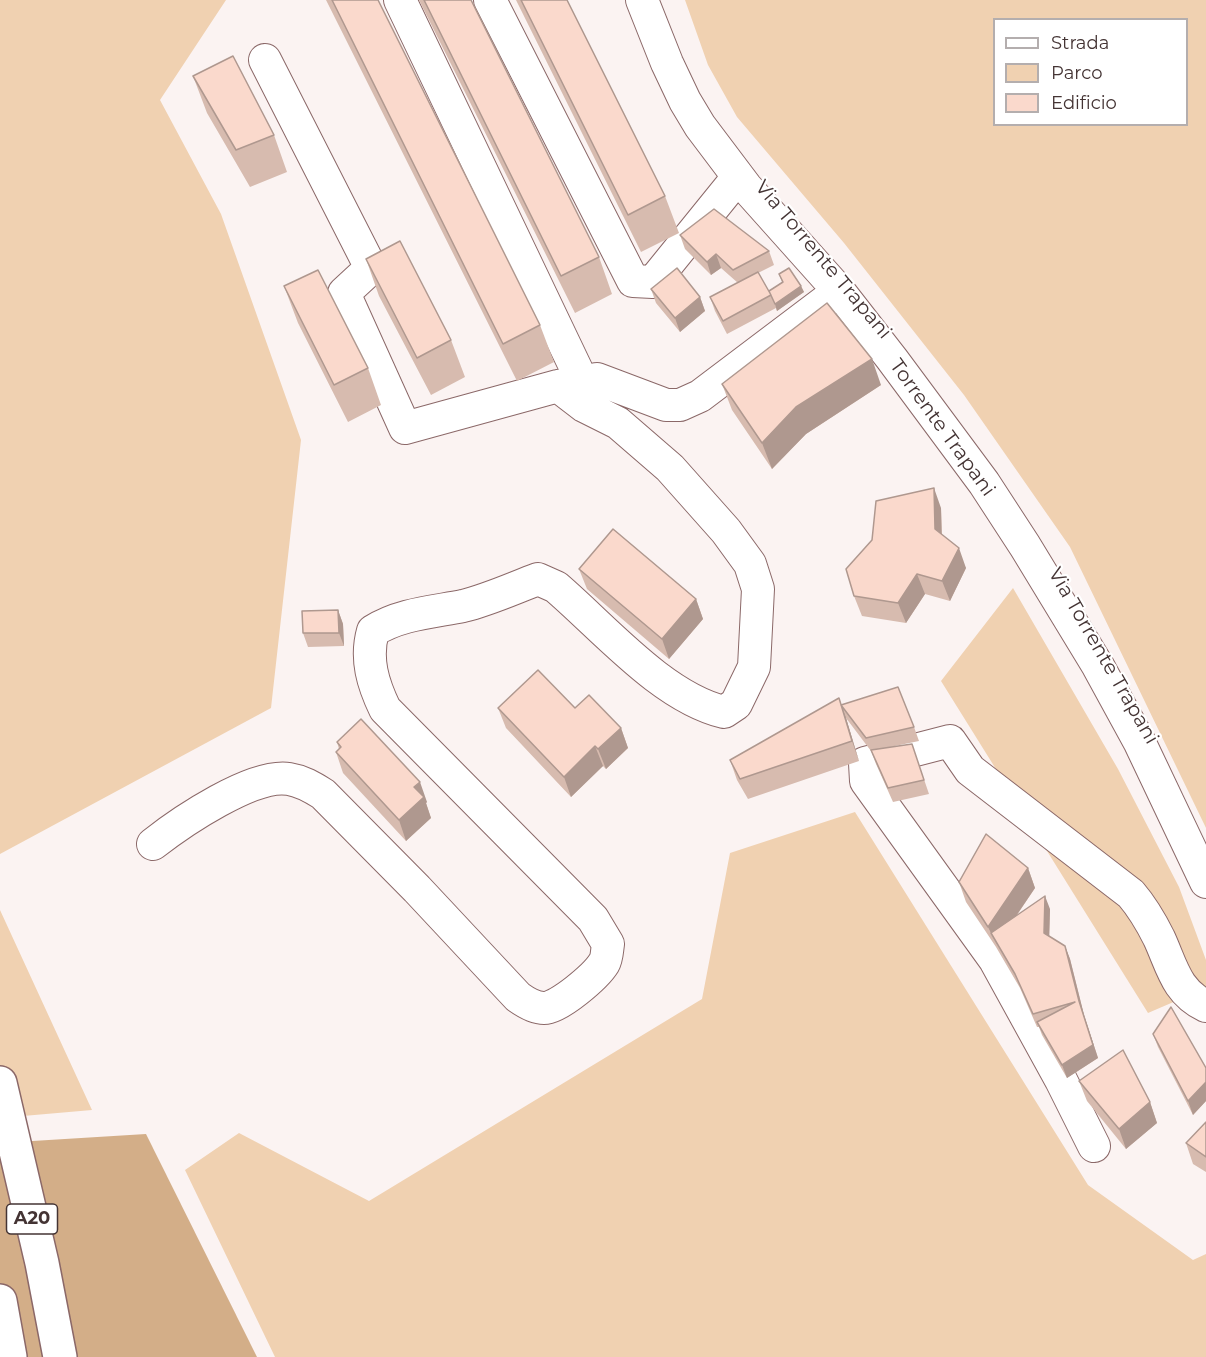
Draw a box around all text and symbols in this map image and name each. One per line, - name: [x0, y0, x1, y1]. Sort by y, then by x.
- legend: [993, 18, 1188, 126]
- text: Strada: [1051, 32, 1109, 54]
- text: Parco: [1051, 62, 1103, 84]
- text: Edificio: [1051, 92, 1117, 114]
- street label: Via Torrente Trapani: [750, 176, 896, 344]
- street label: Torrente Trapani: [884, 355, 1000, 501]
- street label: Via Torrente Trapani: [1043, 564, 1163, 748]
- road number: A20: [6, 1204, 57, 1234]

